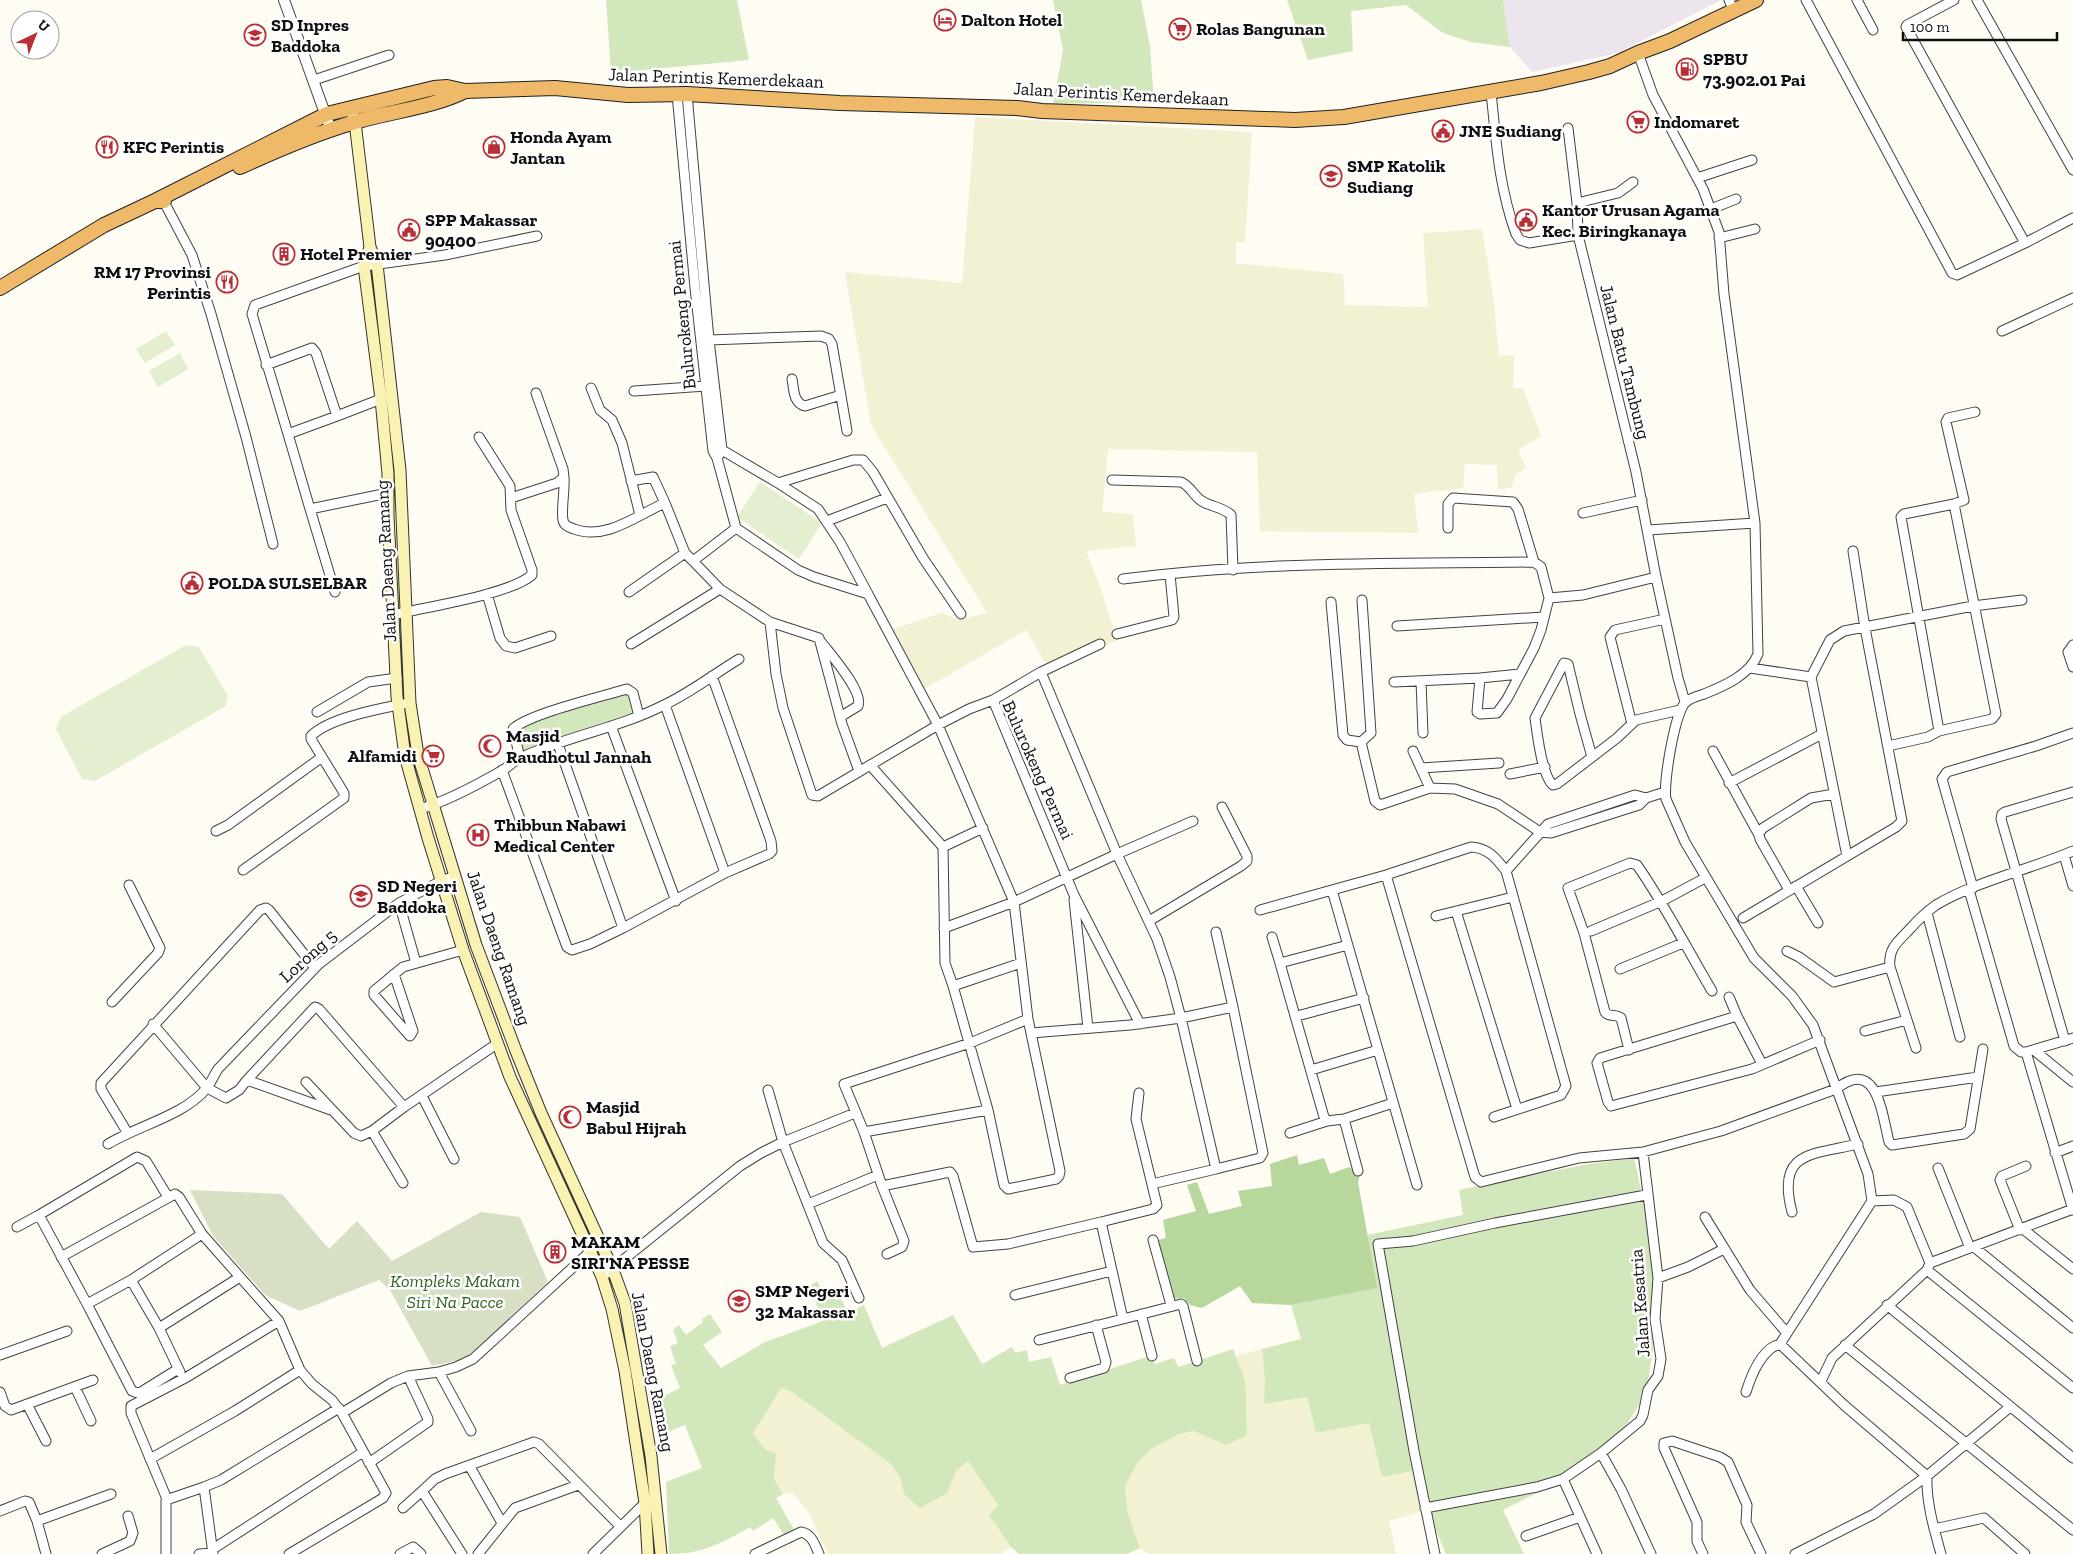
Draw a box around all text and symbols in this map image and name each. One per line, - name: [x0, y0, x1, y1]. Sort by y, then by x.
- hotel icon: Dalton Hotel: [933, 8, 957, 32]
- place label: Dalton Hotel: [961, 9, 1062, 31]
- north arrow: [10, 10, 60, 60]
- scale bar: [1903, 10, 2057, 42]
- place label: SD Inpres Baddoka: [271, 14, 349, 57]
- text: U: [34, 16, 53, 36]
- supermarket icon: Rolas Bangunan: [1168, 17, 1192, 41]
- place label: Rolas Bangunan: [1196, 18, 1325, 40]
- text: 100 m: [1910, 18, 1949, 36]
- school or university icon: SD Inpres Baddoka: [243, 23, 267, 47]
- place label: SPBU 73.902.01 Pai: [1703, 48, 1806, 91]
- fuel station icon: SPBU 73.902.01 Pai: [1675, 57, 1699, 81]
- street label: Jalan Perintis Kemerdekaan: [608, 63, 825, 93]
- street label: Jalan Perintis Kemerdekaan: [1013, 77, 1230, 111]
- supermarket icon: Indomaret: [1626, 110, 1650, 134]
- place label: Indomaret: [1654, 111, 1740, 133]
- public building icon: JNE Sudiang: [1431, 119, 1455, 143]
- place label: JNE Sudiang: [1459, 120, 1562, 142]
- place label: Honda Ayam Jantan: [510, 126, 612, 169]
- restaurant icon: KFC Perintis: [95, 135, 119, 159]
- shop icon: Honda Ayam Jantan: [482, 135, 506, 159]
- place label: KFC Perintis: [123, 136, 224, 158]
- place label: SMP Katolik Sudiang: [1347, 155, 1446, 198]
- school or university icon: SMP Katolik Sudiang: [1319, 164, 1343, 188]
- place label: Kantor Urusan Agama Kec. Biringkanaya: [1542, 199, 1720, 242]
- public building icon: Kantor Urusan Agama Kec. Biringkanaya: [1514, 208, 1538, 232]
- place label: SPP Makassar 90400: [425, 209, 538, 252]
- public building icon: SPP Makassar 90400: [397, 218, 421, 242]
- street label: Bulurokeng Permai: [663, 239, 701, 391]
- building icon: Hotel Premier: [272, 242, 296, 266]
- place label: Hotel Premier: [300, 243, 412, 265]
- place label: RM 17 Provinsi Perintis: [94, 261, 212, 304]
- restaurant icon: RM 17 Provinsi Perintis: [215, 270, 239, 294]
- street label: Jalan Batu Tambung: [1595, 282, 1655, 442]
- street label: Jalan Daeng Ramang: [371, 479, 401, 643]
- public building icon: POLDA SULSELBAR: [180, 571, 204, 595]
- place label: POLDA SULSELBAR: [208, 572, 367, 594]
- street label: Bulurokeng Permai: [998, 697, 1078, 843]
- place label: Masjid Raudhotul Jannah: [506, 725, 652, 768]
- mosque icon: Masjid Raudhotul Jannah: [478, 734, 502, 758]
- supermarket icon: Alfamidi: [421, 744, 445, 768]
- place label: Alfamidi: [347, 745, 418, 767]
- place label: Thibbun Nabawi Medical Center: [494, 814, 627, 857]
- hospital icon: Thibbun Nabawi Medical Center: [466, 823, 490, 847]
- street label: Jalan Daeng Ramang: [462, 868, 536, 1029]
- place label: SD Negeri Baddoka: [377, 875, 458, 918]
- school or university icon: SD Negeri Baddoka: [349, 884, 373, 908]
- street label: Lorong 5: [275, 925, 341, 987]
- place label: Masjid Babul Hijrah: [586, 1096, 687, 1139]
- mosque icon: Masjid Babul Hijrah: [558, 1105, 582, 1129]
- place label: MAKAM SIRI'NA PESSE: [571, 1231, 690, 1274]
- building icon: MAKAM SIRI'NA PESSE: [543, 1240, 567, 1264]
- street label: Jalan Kesatria: [1625, 1248, 1655, 1358]
- park label: Kompleks Makam Siri Na Pacce: [390, 1270, 520, 1313]
- place label: SMP Negeri 32 Makassar: [755, 1280, 855, 1323]
- school or university icon: SMP Negeri 32 Makassar: [727, 1289, 751, 1313]
- street label: Jalan Daeng Ramang: [627, 1290, 679, 1454]

